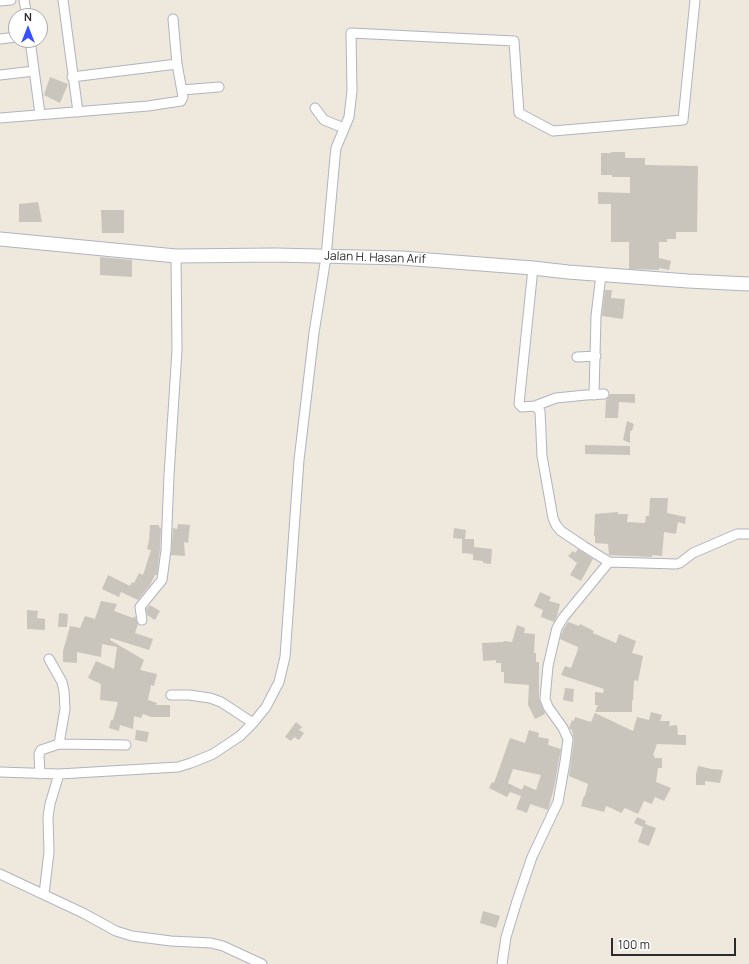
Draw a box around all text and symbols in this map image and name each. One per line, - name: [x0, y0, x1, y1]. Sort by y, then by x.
- north arrow: [8, 8, 48, 48]
- text: N: [24, 9, 32, 24]
- street label: Jalan H. Hasan Arif: [324, 249, 426, 267]
- scale bar: [613, 930, 738, 956]
- text: 100 m: [618, 936, 650, 953]

